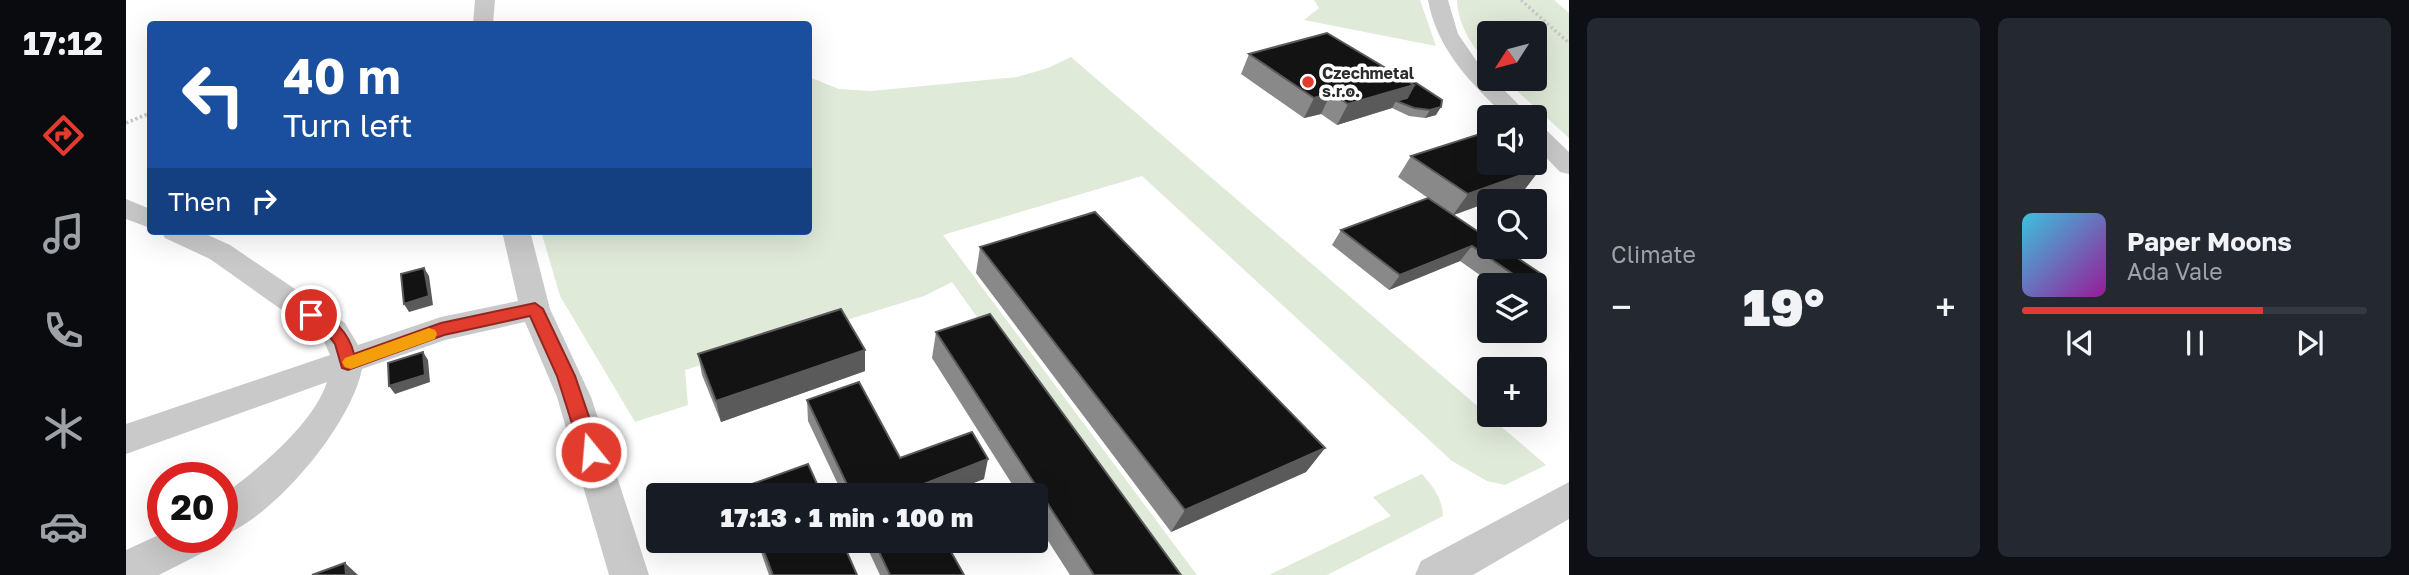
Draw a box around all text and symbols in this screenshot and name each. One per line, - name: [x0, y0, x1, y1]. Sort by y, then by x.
- north arrow: [1477, 21, 1547, 91]
- map controls: [1477, 21, 1547, 427]
- text: 17:12: [23, 24, 103, 62]
- text: 40 m: [283, 46, 401, 105]
- icon: left: [168, 49, 259, 140]
- place label: Czechmetal s.r.o.: [1322, 63, 1415, 101]
- marker: Czechmetal s.r.o.: [1300, 74, 1316, 90]
- button: sound: [1477, 105, 1547, 175]
- text: Turn left: [283, 106, 412, 144]
- icon: directions: [39, 111, 88, 160]
- icon: right: [245, 182, 283, 220]
- text: Then: [168, 186, 231, 217]
- button: search: [1477, 189, 1547, 259]
- icon: music: [39, 209, 88, 258]
- text: Paper Moons: [2127, 226, 2292, 257]
- text: Climate: [1611, 240, 1696, 268]
- text: Ada Vale: [2127, 257, 2223, 285]
- button: layers: [1477, 273, 1547, 343]
- text: 19°: [1743, 275, 1824, 337]
- text: −: [1611, 284, 1632, 329]
- text: +: [1935, 284, 1956, 329]
- pin: [281, 285, 341, 345]
- icon: arrive: [292, 296, 330, 334]
- icon: phone: [39, 306, 88, 355]
- icon: previous: [2061, 324, 2099, 362]
- icon: pause: [2176, 324, 2214, 362]
- icon: next: [2291, 324, 2329, 362]
- button: +: [1477, 357, 1547, 427]
- icon: climate: [39, 404, 88, 453]
- position arrow: [554, 415, 628, 489]
- speed limit sign: 20: [147, 462, 238, 553]
- icon: car: [39, 502, 88, 551]
- text: 17:13 · 1 min · 100 m: [720, 502, 974, 533]

